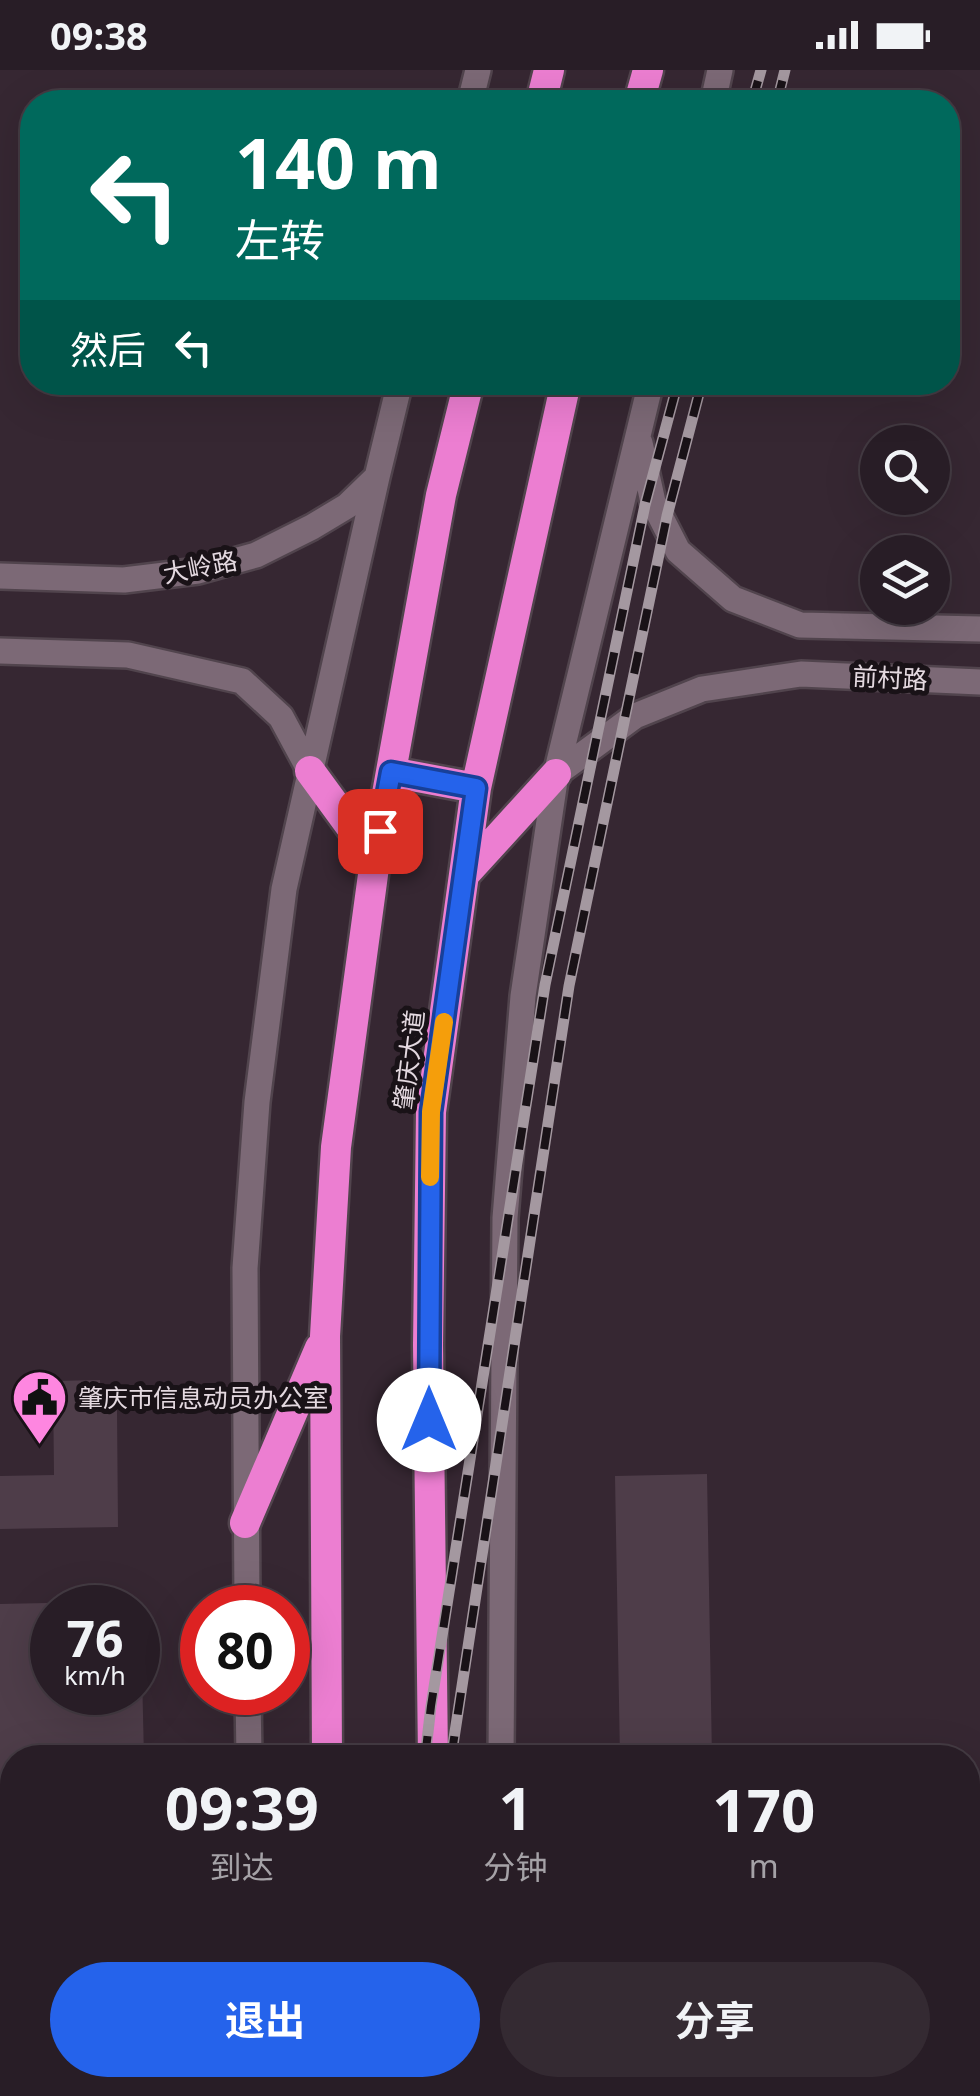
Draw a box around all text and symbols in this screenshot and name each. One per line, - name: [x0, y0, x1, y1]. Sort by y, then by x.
- text: 09:38: [50, 9, 148, 61]
- text: 140 m: [235, 114, 442, 210]
- icon: left: [70, 130, 200, 260]
- text: 左转: [235, 209, 325, 270]
- icon: left: [166, 320, 221, 375]
- text: 然后: [70, 323, 146, 375]
- map controls: [860, 425, 950, 625]
- button: search: [860, 425, 950, 515]
- button: layers: [860, 535, 950, 625]
- street label: 大岭路: [160, 542, 240, 590]
- street label: 前村路: [852, 658, 928, 696]
- pin: [338, 789, 423, 874]
- icon: arrive: [353, 804, 408, 859]
- street label: 肇庆大道: [385, 1008, 431, 1112]
- public building icon: 肇庆市信息动员办公室: [9, 1368, 69, 1447]
- position arrow: [377, 1368, 481, 1472]
- place label: 肇庆市信息动员办公室: [78, 1380, 328, 1414]
- speed limit sign: 80: [180, 1585, 310, 1715]
- text: 76: [66, 1604, 124, 1672]
- text: km/h: [64, 1658, 126, 1692]
- text: 09:39: [165, 1766, 319, 1848]
- text: 1: [498, 1766, 533, 1848]
- text: 170: [712, 1768, 815, 1850]
- text: m: [749, 1844, 779, 1887]
- text: 到达: [210, 1845, 274, 1888]
- text: 分钟: [484, 1845, 548, 1888]
- button: 退出: [50, 1962, 480, 2077]
- button: 分享: [500, 1962, 930, 2077]

